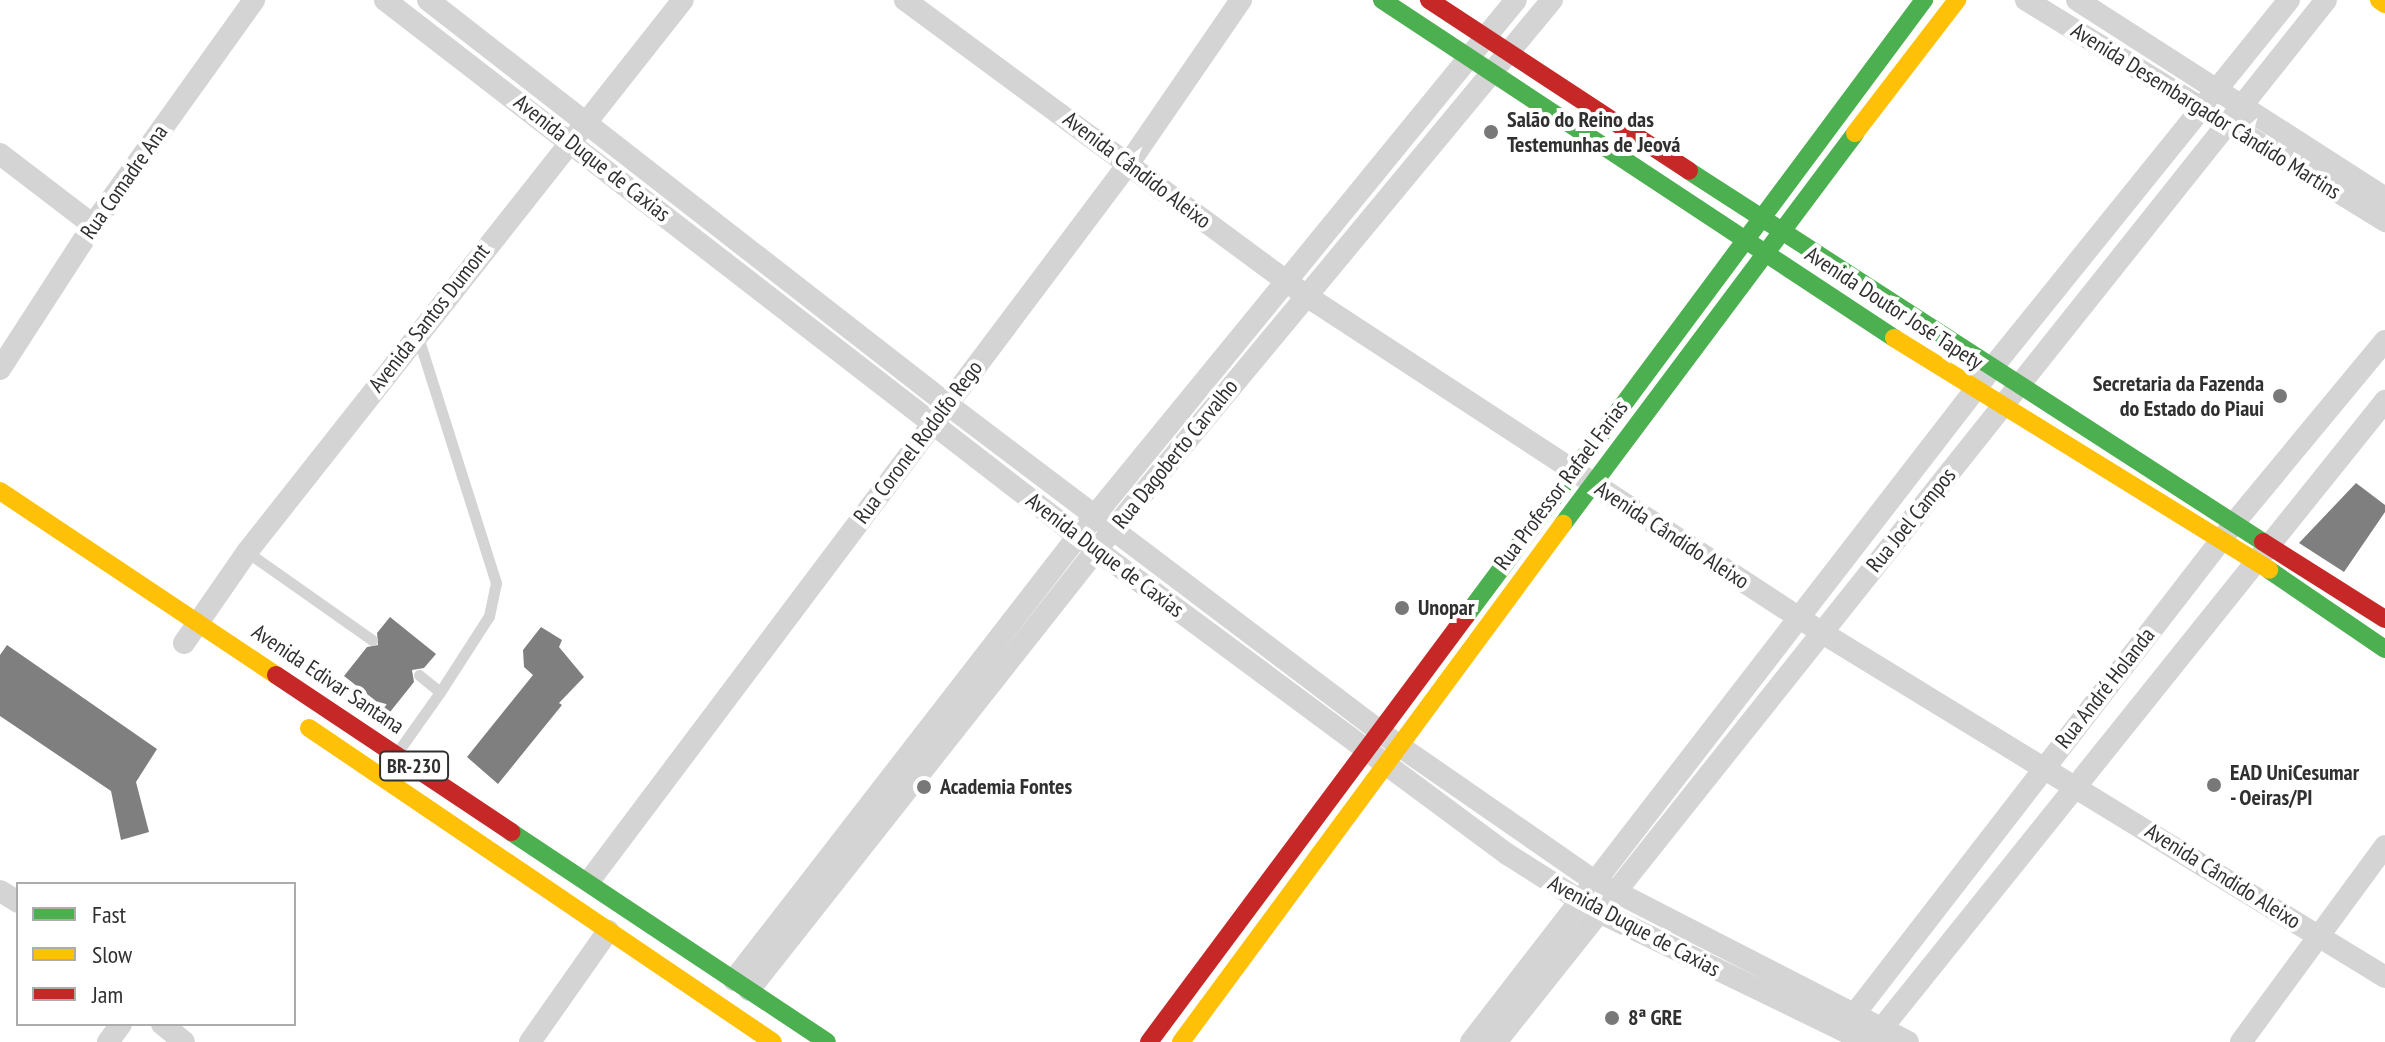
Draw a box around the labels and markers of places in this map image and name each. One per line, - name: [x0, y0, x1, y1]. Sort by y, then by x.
- place label: Salão do Reino das Testemunhas de Jeová: [1507, 106, 1680, 158]
- marker: Salão do Reino das Testemunhas de Jeová: [1482, 123, 1500, 141]
- place label: Secretaria da Fazenda do Estado do Piaui: [2093, 370, 2264, 422]
- marker: Secretaria da Fazenda do Estado do Piaui: [2271, 387, 2289, 405]
- place label: Unopar: [1418, 595, 1474, 621]
- marker: Unopar: [1393, 599, 1411, 617]
- place label: EAD UniCesumar - Oeiras/PI: [2230, 759, 2359, 810]
- place label: Academia Fontes: [940, 774, 1072, 800]
- marker: EAD UniCesumar - Oeiras/PI: [2205, 776, 2223, 794]
- marker: Academia Fontes: [915, 778, 933, 796]
- place label: 8ª GRE: [1628, 1005, 1682, 1031]
- marker: 8ª GRE: [1603, 1009, 1621, 1027]

